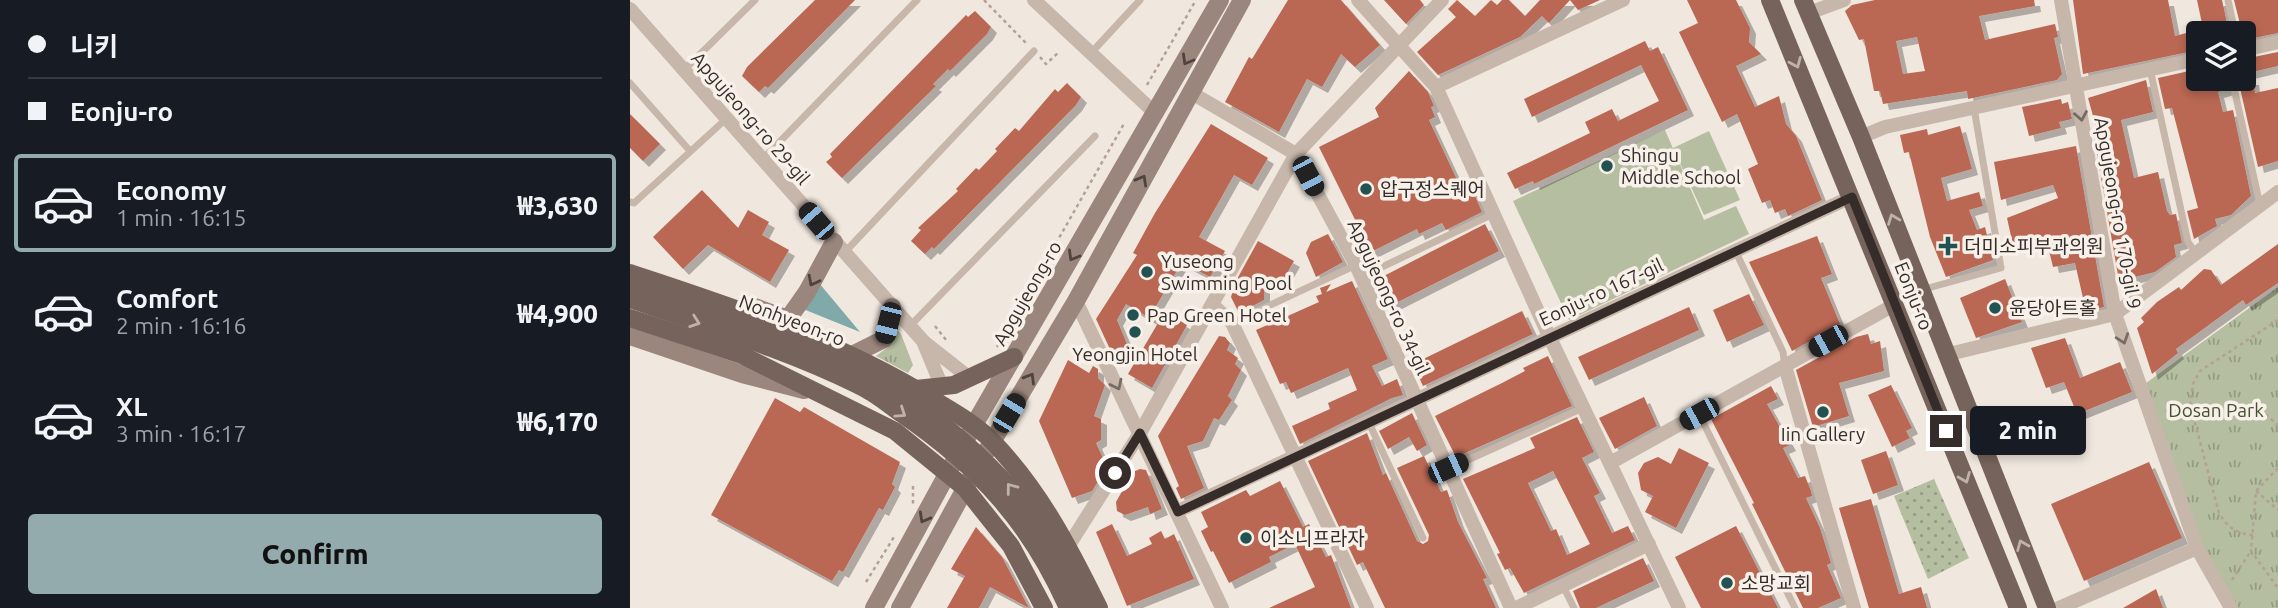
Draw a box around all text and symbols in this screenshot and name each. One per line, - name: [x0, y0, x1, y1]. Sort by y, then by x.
- map controls: [2186, 21, 2256, 91]
- button: layers: [2186, 21, 2256, 91]
- text: 니키: [70, 32, 118, 61]
- street label: Apgujeong-ro 29-gil: [687, 47, 815, 189]
- one-way arrow: [1182, 52, 1195, 65]
- one-way arrow: [1787, 56, 1801, 68]
- text: Eonju-ro: [70, 97, 173, 126]
- one-way arrow: [2073, 110, 2088, 122]
- street label: Apgujeong-ro 170-gil 9: [2090, 115, 2146, 311]
- place label: Shingu Middle School: [1621, 144, 1741, 188]
- car: [1289, 153, 1328, 199]
- marker: Shingu Middle School: [1599, 158, 1615, 174]
- icon: car: [32, 172, 95, 235]
- one-way arrow: [1134, 175, 1147, 187]
- text: Economy: [116, 176, 226, 205]
- place label: 압구정스퀘어: [1380, 178, 1485, 200]
- marker: 압구정스퀘어: [1358, 181, 1374, 197]
- text: ₩3,630: [517, 191, 598, 220]
- car: [795, 198, 838, 244]
- text: 1 min · 16:15: [116, 205, 247, 230]
- one-way arrow: [1887, 214, 1901, 226]
- street label: Apgujeong-ro 34-gil: [1343, 216, 1435, 378]
- place label: 더미소피부과의원: [1964, 235, 2104, 257]
- marker: 더미소피부과의원: [1938, 236, 1958, 256]
- street label: Apgujeong-ro: [988, 237, 1066, 349]
- one-way arrow: [1068, 249, 1081, 262]
- place label: Yuseong Swimming Pool: [1161, 250, 1292, 294]
- street label: Eonju-ro 167-gil: [1536, 254, 1666, 330]
- street label: Eonju-ro: [1890, 259, 1938, 333]
- marker: Yuseong Swimming Pool: [1139, 264, 1155, 280]
- one-way arrow: [808, 274, 821, 286]
- icon: car: [32, 280, 95, 343]
- text: Comfort: [116, 284, 219, 313]
- street label: Nonhyeon-ro: [736, 290, 848, 350]
- place label: 윤당아트홀: [2009, 297, 2096, 319]
- text: ₩4,900: [517, 299, 598, 328]
- car: [873, 300, 904, 346]
- marker: 윤당아트홀: [1987, 300, 2003, 316]
- place label: Pap Green Hotel: [1147, 304, 1287, 326]
- marker: Pap Green Hotel: [1125, 307, 1141, 323]
- text: 2 min · 16:16: [116, 313, 247, 338]
- one-way arrow: [688, 314, 700, 328]
- car: [1805, 322, 1852, 360]
- marker: Yeongjin Hotel: [1127, 324, 1143, 340]
- one-way arrow: [2115, 332, 2129, 344]
- place label: Yeongjin Hotel: [1072, 343, 1198, 365]
- one-way arrow: [1022, 373, 1035, 386]
- one-way arrow: [1108, 378, 1122, 390]
- icon: car: [32, 388, 95, 451]
- car: [990, 390, 1029, 436]
- text: XL: [116, 392, 147, 421]
- car: [1676, 395, 1723, 433]
- park label: Dosan Park: [2168, 399, 2264, 421]
- marker: Iin Gallery: [1815, 404, 1831, 420]
- one-way arrow: [894, 405, 907, 418]
- callout: 2 min: [1970, 406, 2086, 456]
- text: ₩6,170: [517, 407, 598, 436]
- route end: [1930, 415, 1962, 447]
- text: 2 min: [1999, 418, 2057, 443]
- text: 3 min · 16:17: [116, 421, 247, 446]
- place label: Iin Gallery: [1781, 423, 1865, 445]
- car: [1425, 450, 1472, 486]
- route start: [1099, 457, 1131, 489]
- one-way arrow: [1956, 471, 1970, 483]
- one-way arrow: [1007, 483, 1019, 496]
- one-way arrow: [918, 510, 932, 523]
- button: Confirm: [28, 514, 602, 594]
- place label: 이소니프라자: [1260, 527, 1365, 549]
- marker: 이소니프라자: [1238, 530, 1254, 546]
- one-way arrow: [2016, 539, 2030, 551]
- place label: 소망교회: [1741, 572, 1811, 594]
- marker: 소망교회: [1719, 575, 1735, 591]

